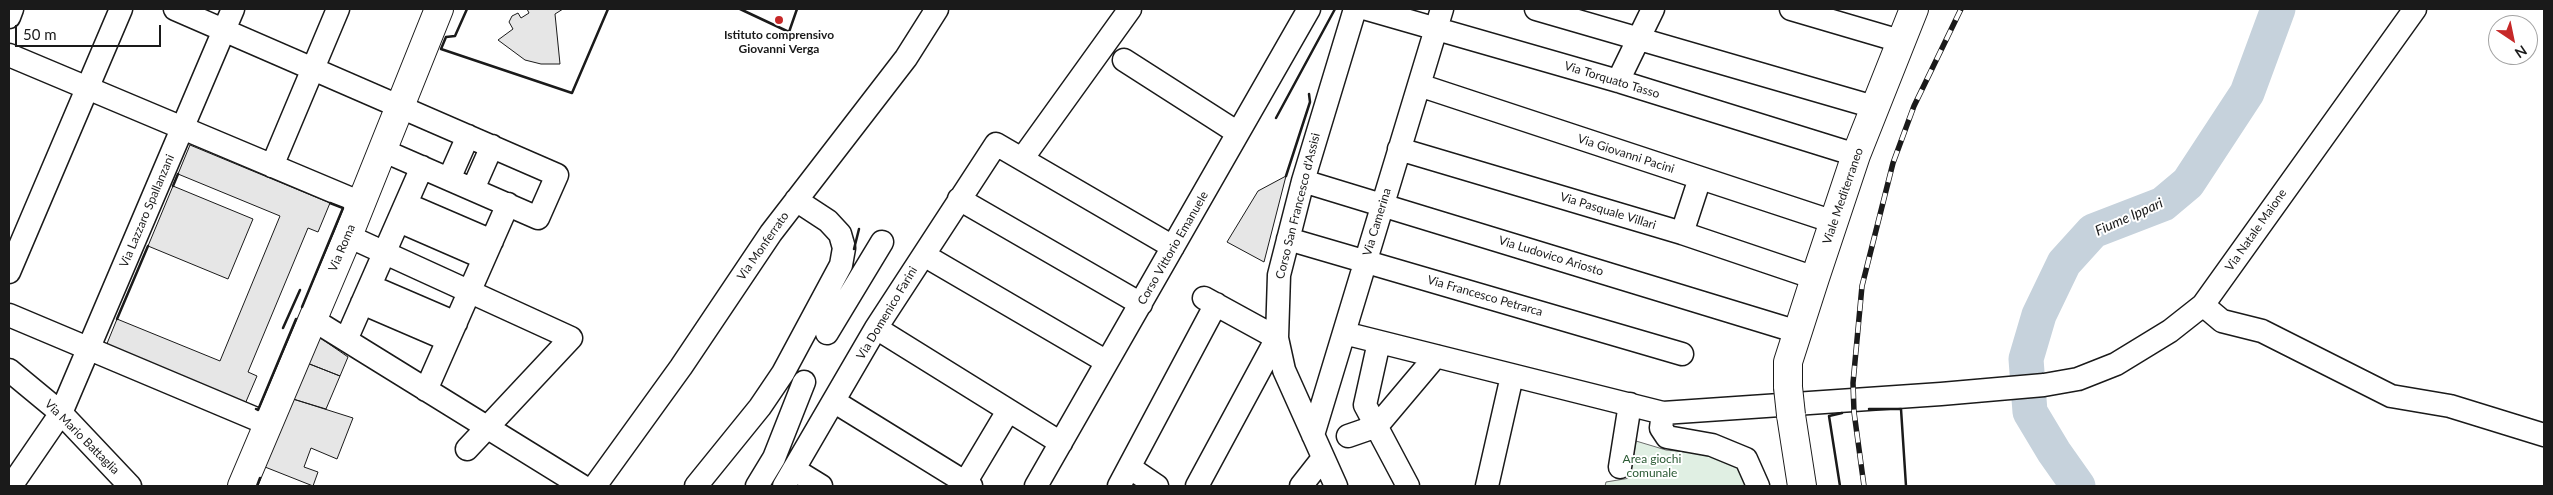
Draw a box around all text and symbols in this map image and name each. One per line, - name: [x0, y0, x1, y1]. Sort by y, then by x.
- marker: Istituto comprensivo Giovanni Verga: [773, 14, 785, 26]
- scale bar: [18, 15, 164, 47]
- north arrow: [2488, 15, 2538, 65]
- text: 50 m: [23, 25, 57, 43]
- place label: Istituto comprensivo Giovanni Verga: [724, 28, 834, 56]
- text: N: [2512, 42, 2530, 62]
- street label: Via Torquato Tasso: [1563, 59, 1661, 101]
- street label: Corso San Francesco d'Assisi: [1273, 131, 1323, 281]
- street label: Via Giovanni Pacini: [1576, 132, 1676, 176]
- street label: Viale Mediterraneo: [1820, 146, 1866, 246]
- street label: Via Lazzaro Spallanzani: [117, 152, 177, 270]
- street label: Via Camerina: [1360, 186, 1394, 258]
- street label: Via Natale Maione: [2222, 186, 2290, 274]
- street label: Corso Vittorio Emanuele: [1135, 189, 1211, 307]
- street label: Via Pasquale Villari: [1558, 190, 1658, 232]
- water label: Fiume Ippari: [2092, 195, 2166, 239]
- street label: Via Monferrato: [734, 209, 792, 283]
- street label: Via Roma: [326, 222, 358, 274]
- street label: Via Ludovico Ariosto: [1497, 233, 1605, 279]
- street label: Via Domenico Farini: [854, 264, 920, 362]
- street label: Via Francesco Petrarca: [1426, 273, 1544, 319]
- street label: Via Mario Battaglia: [42, 397, 122, 477]
- park label: Area giochi comunale: [1623, 452, 1681, 480]

